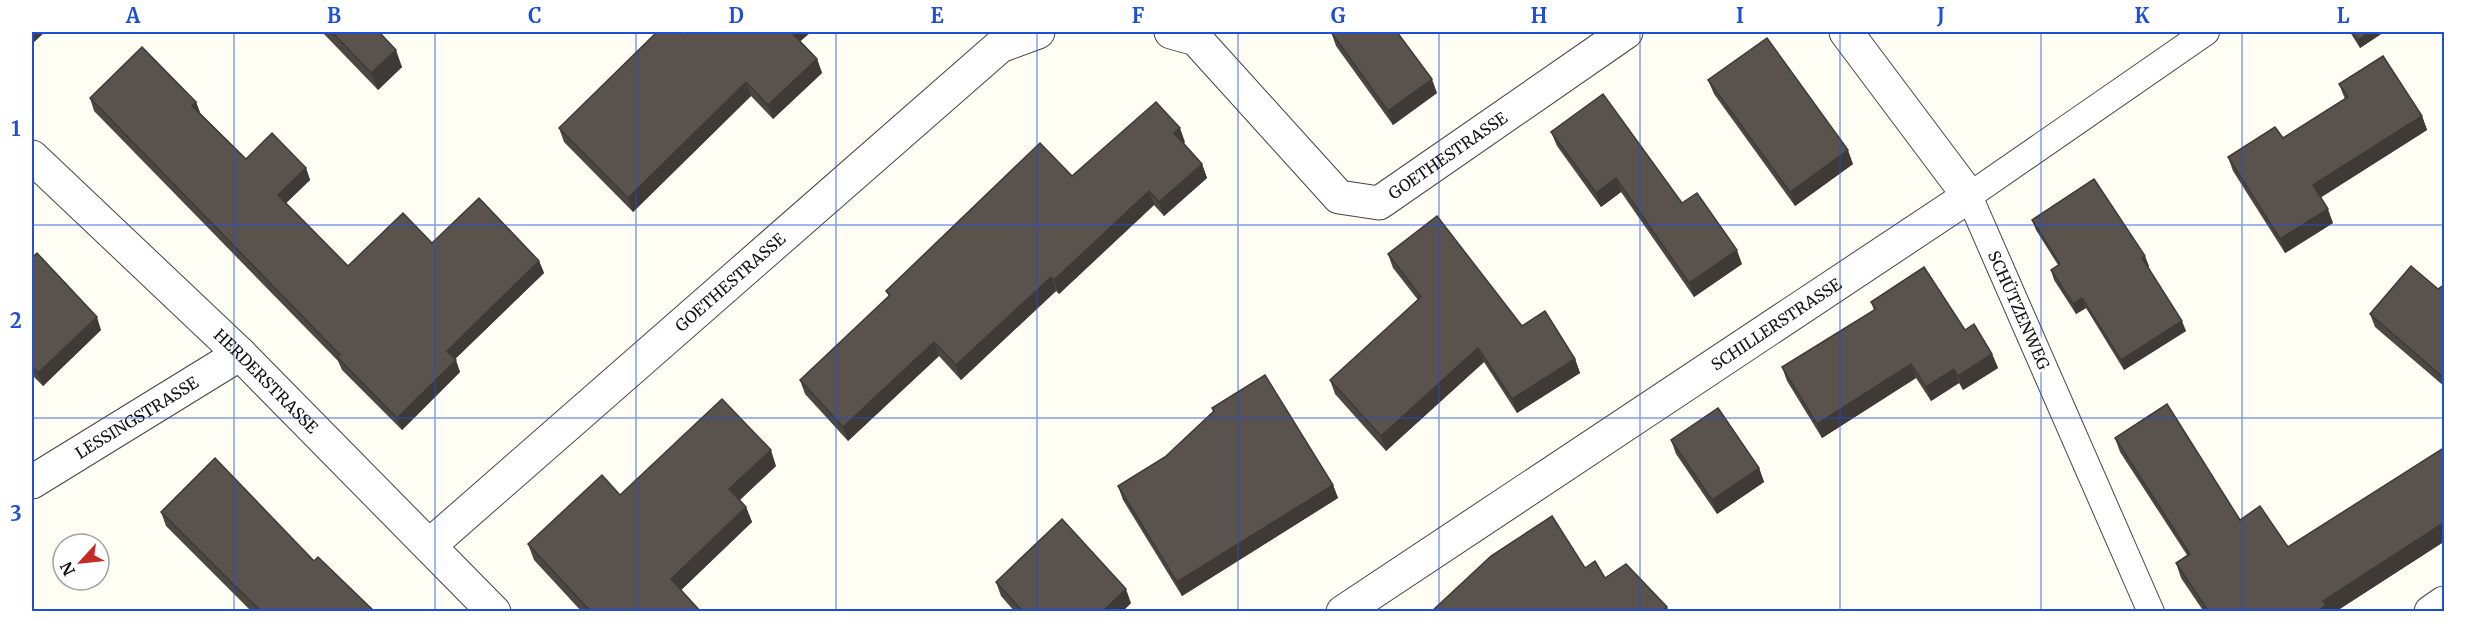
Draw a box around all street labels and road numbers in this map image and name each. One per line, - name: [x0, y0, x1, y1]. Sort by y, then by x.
- street label: GOETHESTRASSE: [1384, 107, 1512, 203]
- street label: GOETHESTRASSE: [671, 228, 790, 336]
- street label: SCHÜTZENWEG: [1984, 248, 2054, 373]
- street label: SCHILLERSTRASSE: [1707, 273, 1846, 375]
- street label: HERDERSTRASSE: [210, 325, 323, 438]
- street label: LESSINGSTRASSE: [72, 372, 203, 463]

